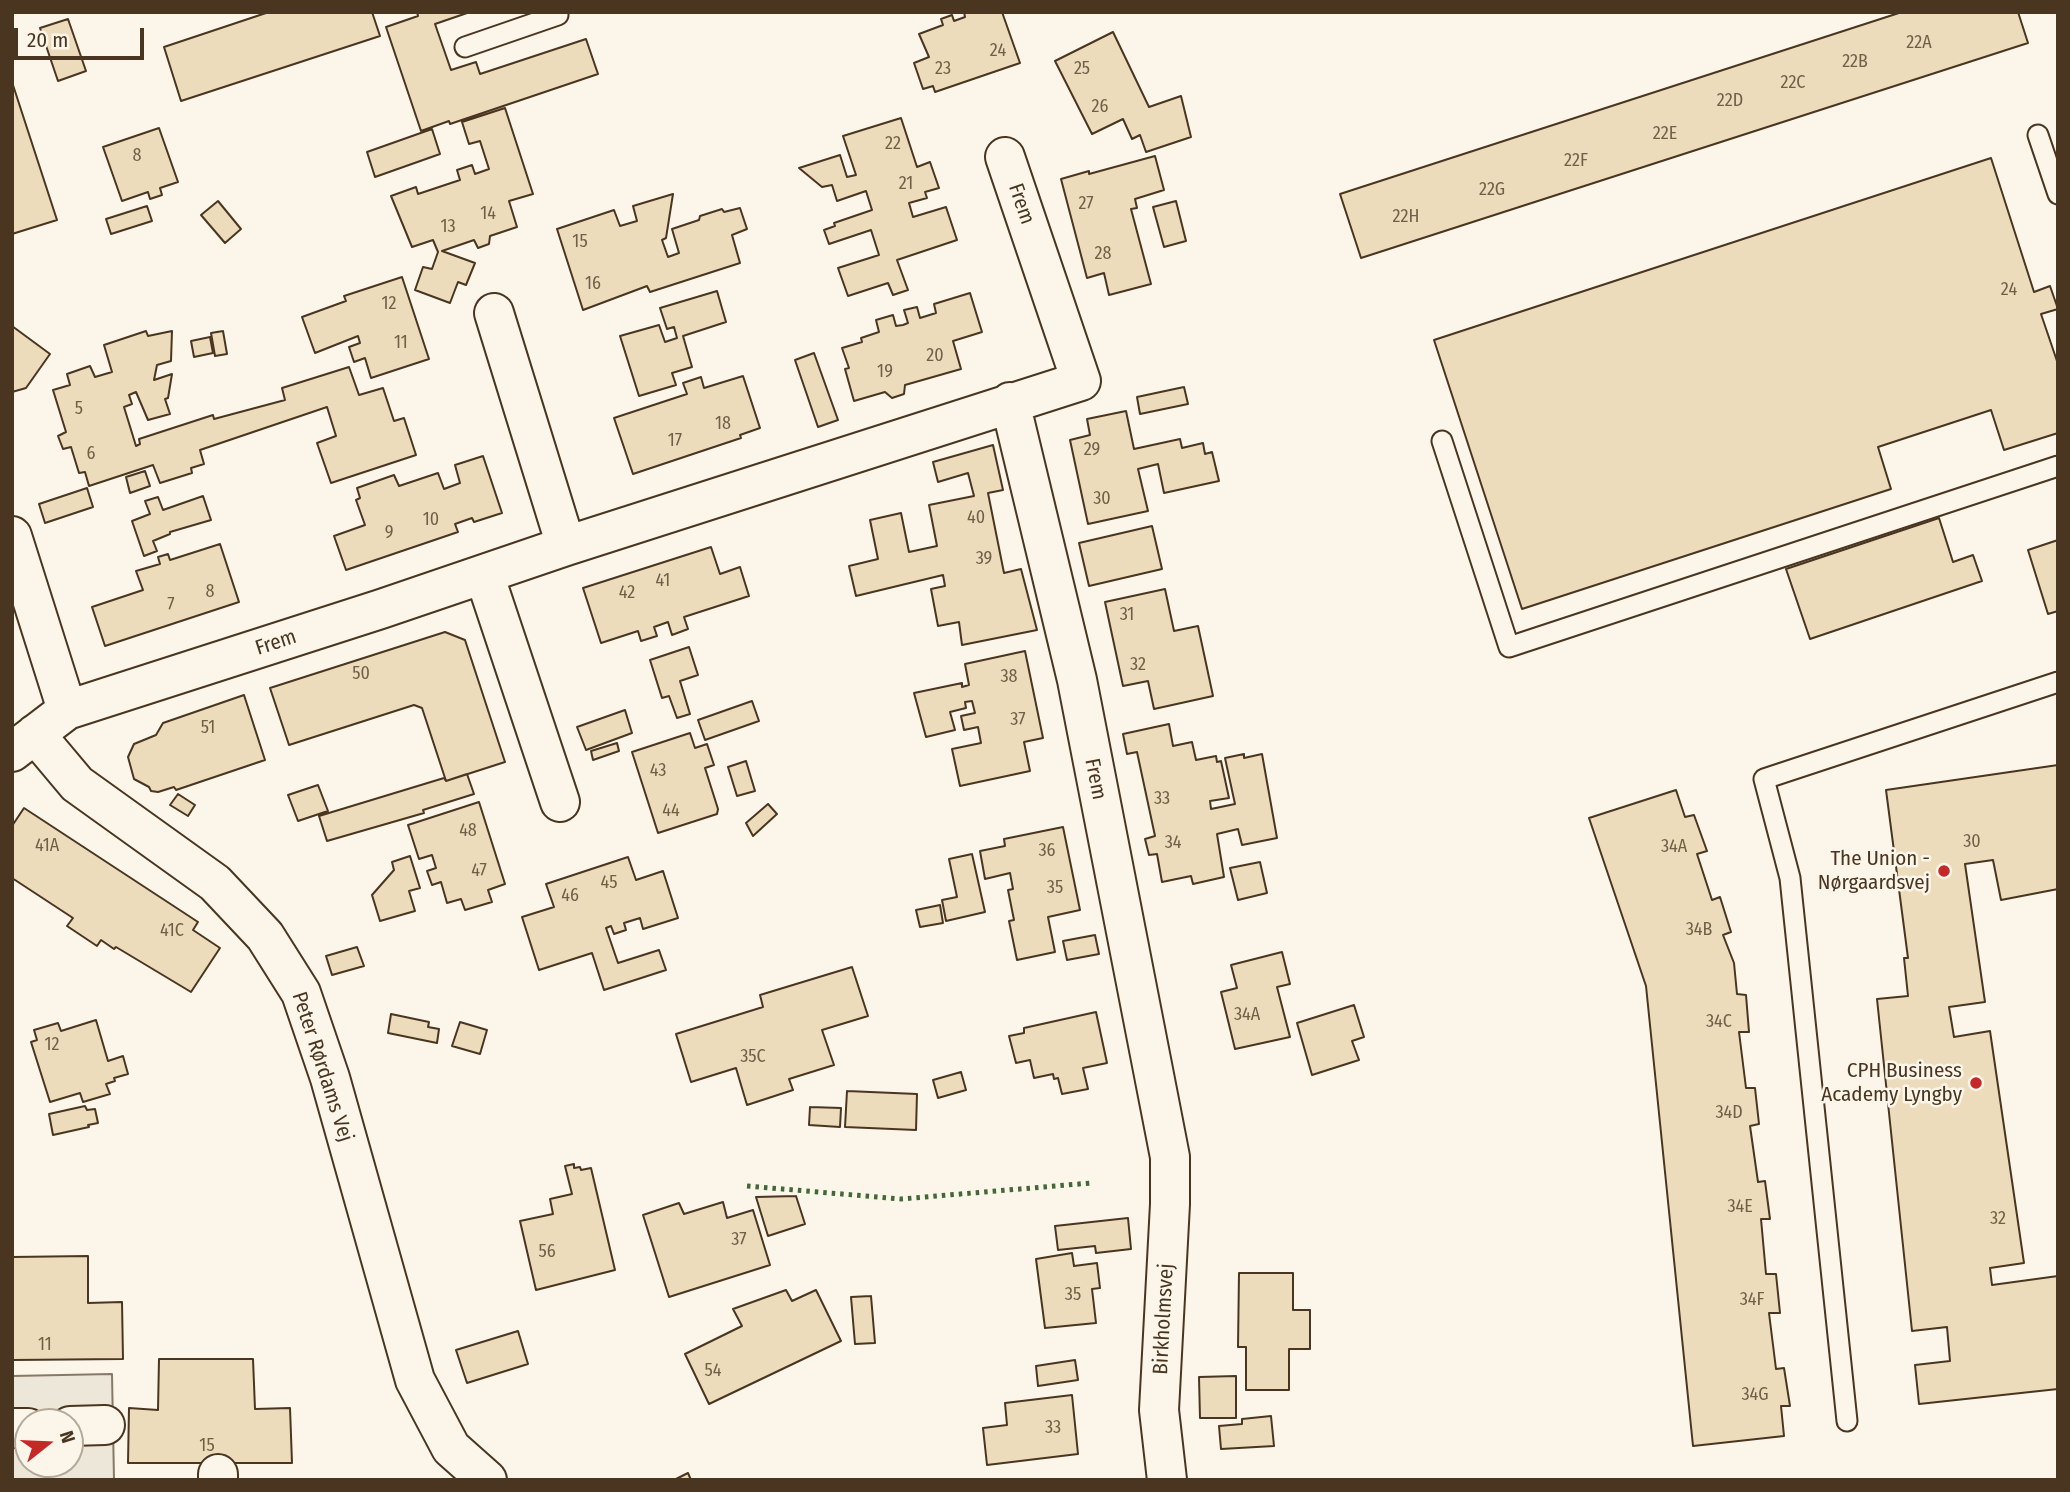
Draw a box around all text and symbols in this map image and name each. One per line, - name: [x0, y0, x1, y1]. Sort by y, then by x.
- scale bar: [18, 14, 147, 58]
- text: 20 m: [27, 27, 68, 53]
- house number: 22A: [1906, 32, 1932, 54]
- house number: 24: [990, 40, 1006, 62]
- house number: 22B: [1842, 51, 1868, 73]
- house number: 23: [935, 58, 951, 80]
- house number: 25: [1074, 58, 1090, 80]
- house number: 22C: [1781, 72, 1805, 94]
- house number: 22D: [1717, 90, 1743, 112]
- house number: 26: [1092, 96, 1108, 118]
- house number: 22E: [1653, 123, 1677, 145]
- house number: 22: [885, 133, 901, 155]
- house number: 8: [133, 145, 141, 167]
- house number: 22F: [1564, 150, 1588, 172]
- house number: 21: [899, 173, 913, 195]
- house number: 22G: [1479, 179, 1505, 201]
- street label: Frem: [1002, 180, 1040, 228]
- house number: 27: [1078, 193, 1094, 215]
- house number: 14: [480, 203, 496, 225]
- house number: 22H: [1393, 206, 1419, 228]
- house number: 13: [440, 216, 456, 238]
- house number: 15: [572, 231, 588, 253]
- house number: 28: [1095, 243, 1111, 265]
- house number: 16: [585, 273, 601, 295]
- house number: 24: [2001, 279, 2017, 301]
- house number: 12: [382, 293, 396, 315]
- house number: 11: [394, 332, 408, 354]
- house number: 20: [926, 345, 944, 367]
- house number: 19: [877, 361, 893, 383]
- house number: 5: [75, 398, 83, 420]
- house number: 18: [715, 413, 731, 435]
- house number: 17: [668, 430, 682, 452]
- house number: 29: [1084, 439, 1100, 461]
- house number: 6: [87, 443, 95, 465]
- house number: 30: [1093, 488, 1111, 510]
- house number: 40: [967, 507, 985, 529]
- house number: 10: [423, 509, 439, 531]
- house number: 9: [385, 522, 393, 544]
- house number: 39: [976, 548, 992, 570]
- house number: 41: [656, 570, 670, 592]
- house number: 8: [206, 581, 214, 603]
- house number: 42: [619, 582, 635, 604]
- house number: 7: [167, 594, 175, 616]
- house number: 31: [1120, 604, 1134, 626]
- street label: Frem: [252, 625, 300, 661]
- house number: 32: [1130, 654, 1146, 676]
- house number: 50: [352, 663, 370, 685]
- house number: 38: [1000, 666, 1018, 688]
- house number: 37: [1010, 709, 1026, 731]
- house number: 51: [201, 717, 215, 739]
- street label: Frem: [1079, 756, 1111, 802]
- house number: 43: [650, 760, 666, 782]
- house number: 33: [1154, 788, 1170, 810]
- house number: 44: [662, 800, 680, 822]
- house number: 48: [459, 820, 477, 842]
- house number: 30: [1963, 831, 1981, 853]
- house number: 34: [1165, 832, 1181, 854]
- house number: 41A: [35, 835, 59, 857]
- house number: 34A: [1661, 836, 1687, 858]
- house number: 36: [1038, 840, 1056, 862]
- place label: The Union - Nørgaardsvej: [1818, 846, 1930, 896]
- house number: 47: [471, 860, 487, 882]
- marker: The Union - Nørgaardsvej: [1936, 863, 1952, 879]
- house number: 45: [601, 872, 617, 894]
- house number: 35: [1047, 877, 1063, 899]
- house number: 46: [561, 885, 579, 907]
- house number: 34B: [1686, 919, 1712, 941]
- house number: 41C: [160, 920, 184, 942]
- street label: Peter Rørdams Vej: [286, 989, 358, 1145]
- house number: 34A: [1234, 1004, 1260, 1026]
- house number: 34C: [1706, 1011, 1732, 1033]
- house number: 12: [45, 1034, 59, 1056]
- house number: 35C: [740, 1046, 766, 1068]
- place label: CPH Business Academy Lyngby: [1821, 1058, 1962, 1108]
- marker: CPH Business Academy Lyngby: [1968, 1075, 1984, 1091]
- house number: 34D: [1715, 1102, 1743, 1124]
- house number: 34E: [1727, 1196, 1753, 1218]
- house number: 32: [1990, 1208, 2006, 1230]
- house number: 37: [731, 1229, 747, 1251]
- house number: 56: [538, 1241, 556, 1263]
- street label: Birkholmsvej: [1149, 1263, 1179, 1375]
- house number: 35: [1065, 1284, 1081, 1306]
- house number: 34F: [1740, 1289, 1764, 1311]
- house number: 11: [38, 1334, 52, 1356]
- house number: 54: [705, 1360, 721, 1382]
- house number: 34G: [1741, 1384, 1769, 1406]
- north arrow: [14, 1408, 84, 1478]
- house number: 33: [1045, 1417, 1061, 1439]
- text: N: [55, 1428, 80, 1446]
- house number: 15: [199, 1435, 215, 1457]

